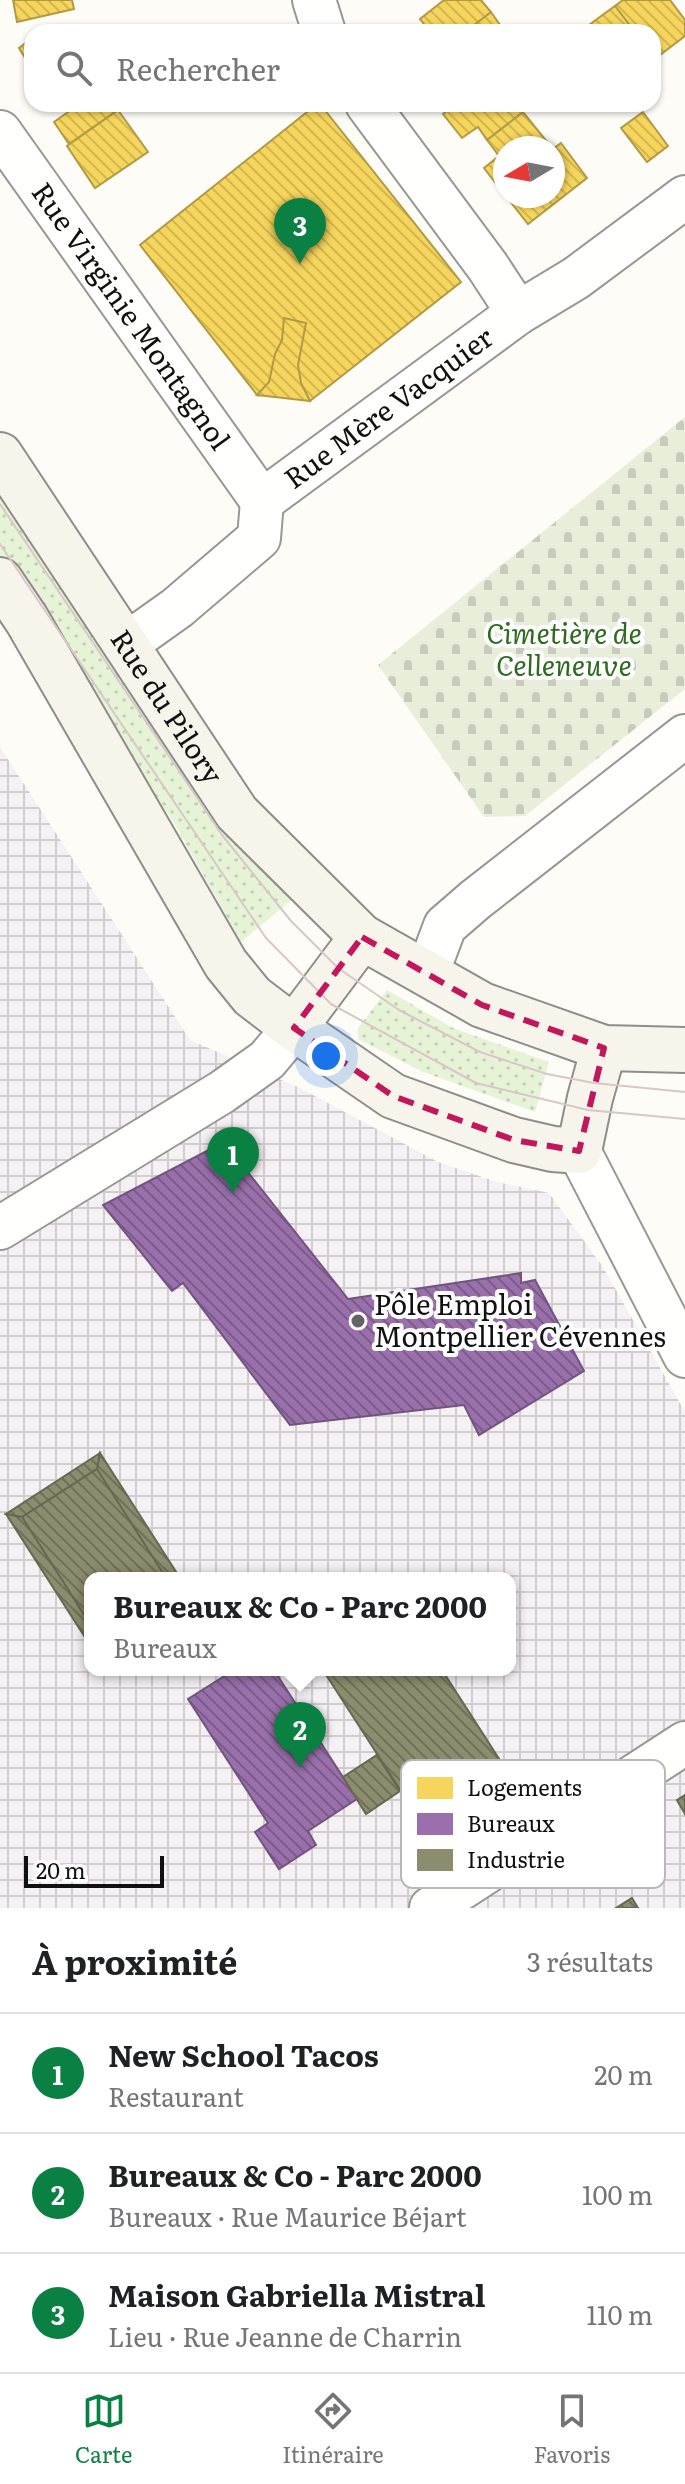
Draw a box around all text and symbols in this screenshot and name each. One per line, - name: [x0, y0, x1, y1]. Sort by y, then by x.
- search box: [24, 24, 661, 112]
- icon: search: [52, 46, 96, 90]
- text: Rechercher: [116, 46, 280, 90]
- north arrow: [493, 136, 565, 208]
- street label: Rue Virginie Montagnol: [23, 173, 242, 458]
- pin: 3: [274, 198, 326, 264]
- street label: Rue Mère Vacquier: [274, 315, 502, 497]
- park label: Cimetière de Celleneuve: [486, 611, 642, 685]
- street label: Rue du Pilory: [102, 620, 235, 792]
- your location: [306, 1036, 346, 1076]
- pin: 1: [207, 1127, 259, 1193]
- place label: Pôle Emploi Montpellier Cévennes: [374, 1282, 666, 1356]
- marker: Pôle Emploi Montpellier Cévennes: [349, 1312, 367, 1330]
- popup: [84, 1572, 516, 1676]
- text: Bureaux & Co - Parc 2000: [113, 1583, 487, 1627]
- text: Bureaux: [113, 1627, 217, 1666]
- pin: 2: [274, 1702, 326, 1768]
- legend: [401, 1760, 665, 1888]
- text: Logements: [467, 1770, 582, 1803]
- text: Bureaux: [467, 1806, 555, 1839]
- text: Industrie: [467, 1842, 565, 1875]
- scale bar: [24, 1852, 164, 1888]
- text: 20 m: [36, 1853, 86, 1886]
- text: À proximité: [32, 1935, 237, 1985]
- text: 3 résultats: [527, 1941, 653, 1980]
- text: New School Tacos: [108, 2032, 379, 2076]
- text: 1: [53, 2054, 63, 2093]
- text: 20 m: [594, 2054, 653, 2093]
- text: Restaurant: [108, 2076, 244, 2115]
- text: Bureaux & Co - Parc 2000: [108, 2152, 482, 2196]
- text: 2: [51, 2174, 65, 2213]
- text: 100 m: [582, 2174, 653, 2213]
- text: Bureaux · Rue Maurice Béjart: [108, 2196, 466, 2235]
- text: Maison Gabriella Mistral: [108, 2272, 486, 2316]
- text: 3: [51, 2294, 65, 2333]
- text: 110 m: [586, 2294, 653, 2333]
- text: Lieu · Rue Jeanne de Charrin: [108, 2316, 462, 2355]
- tab: Carte: [75, 2389, 132, 2470]
- tab: Itinéraire: [282, 2389, 384, 2470]
- tab: Favoris: [534, 2389, 610, 2470]

